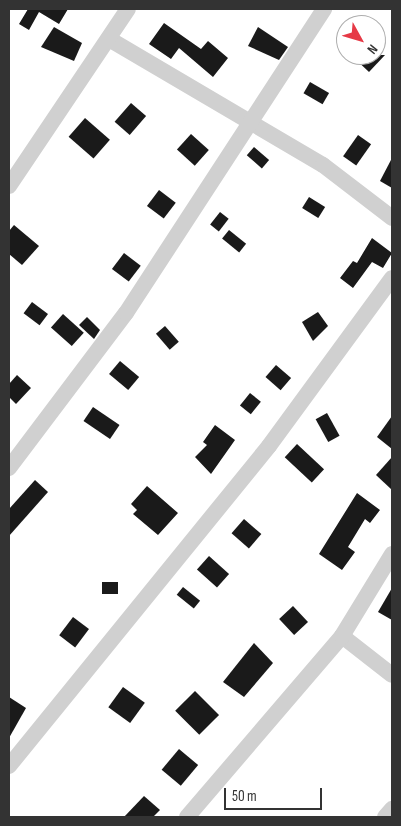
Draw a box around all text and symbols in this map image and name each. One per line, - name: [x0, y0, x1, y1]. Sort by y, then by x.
- north arrow: [336, 15, 386, 65]
- text: N: [363, 41, 381, 57]
- scale bar: [226, 778, 324, 810]
- text: 50 m: [232, 787, 257, 806]

